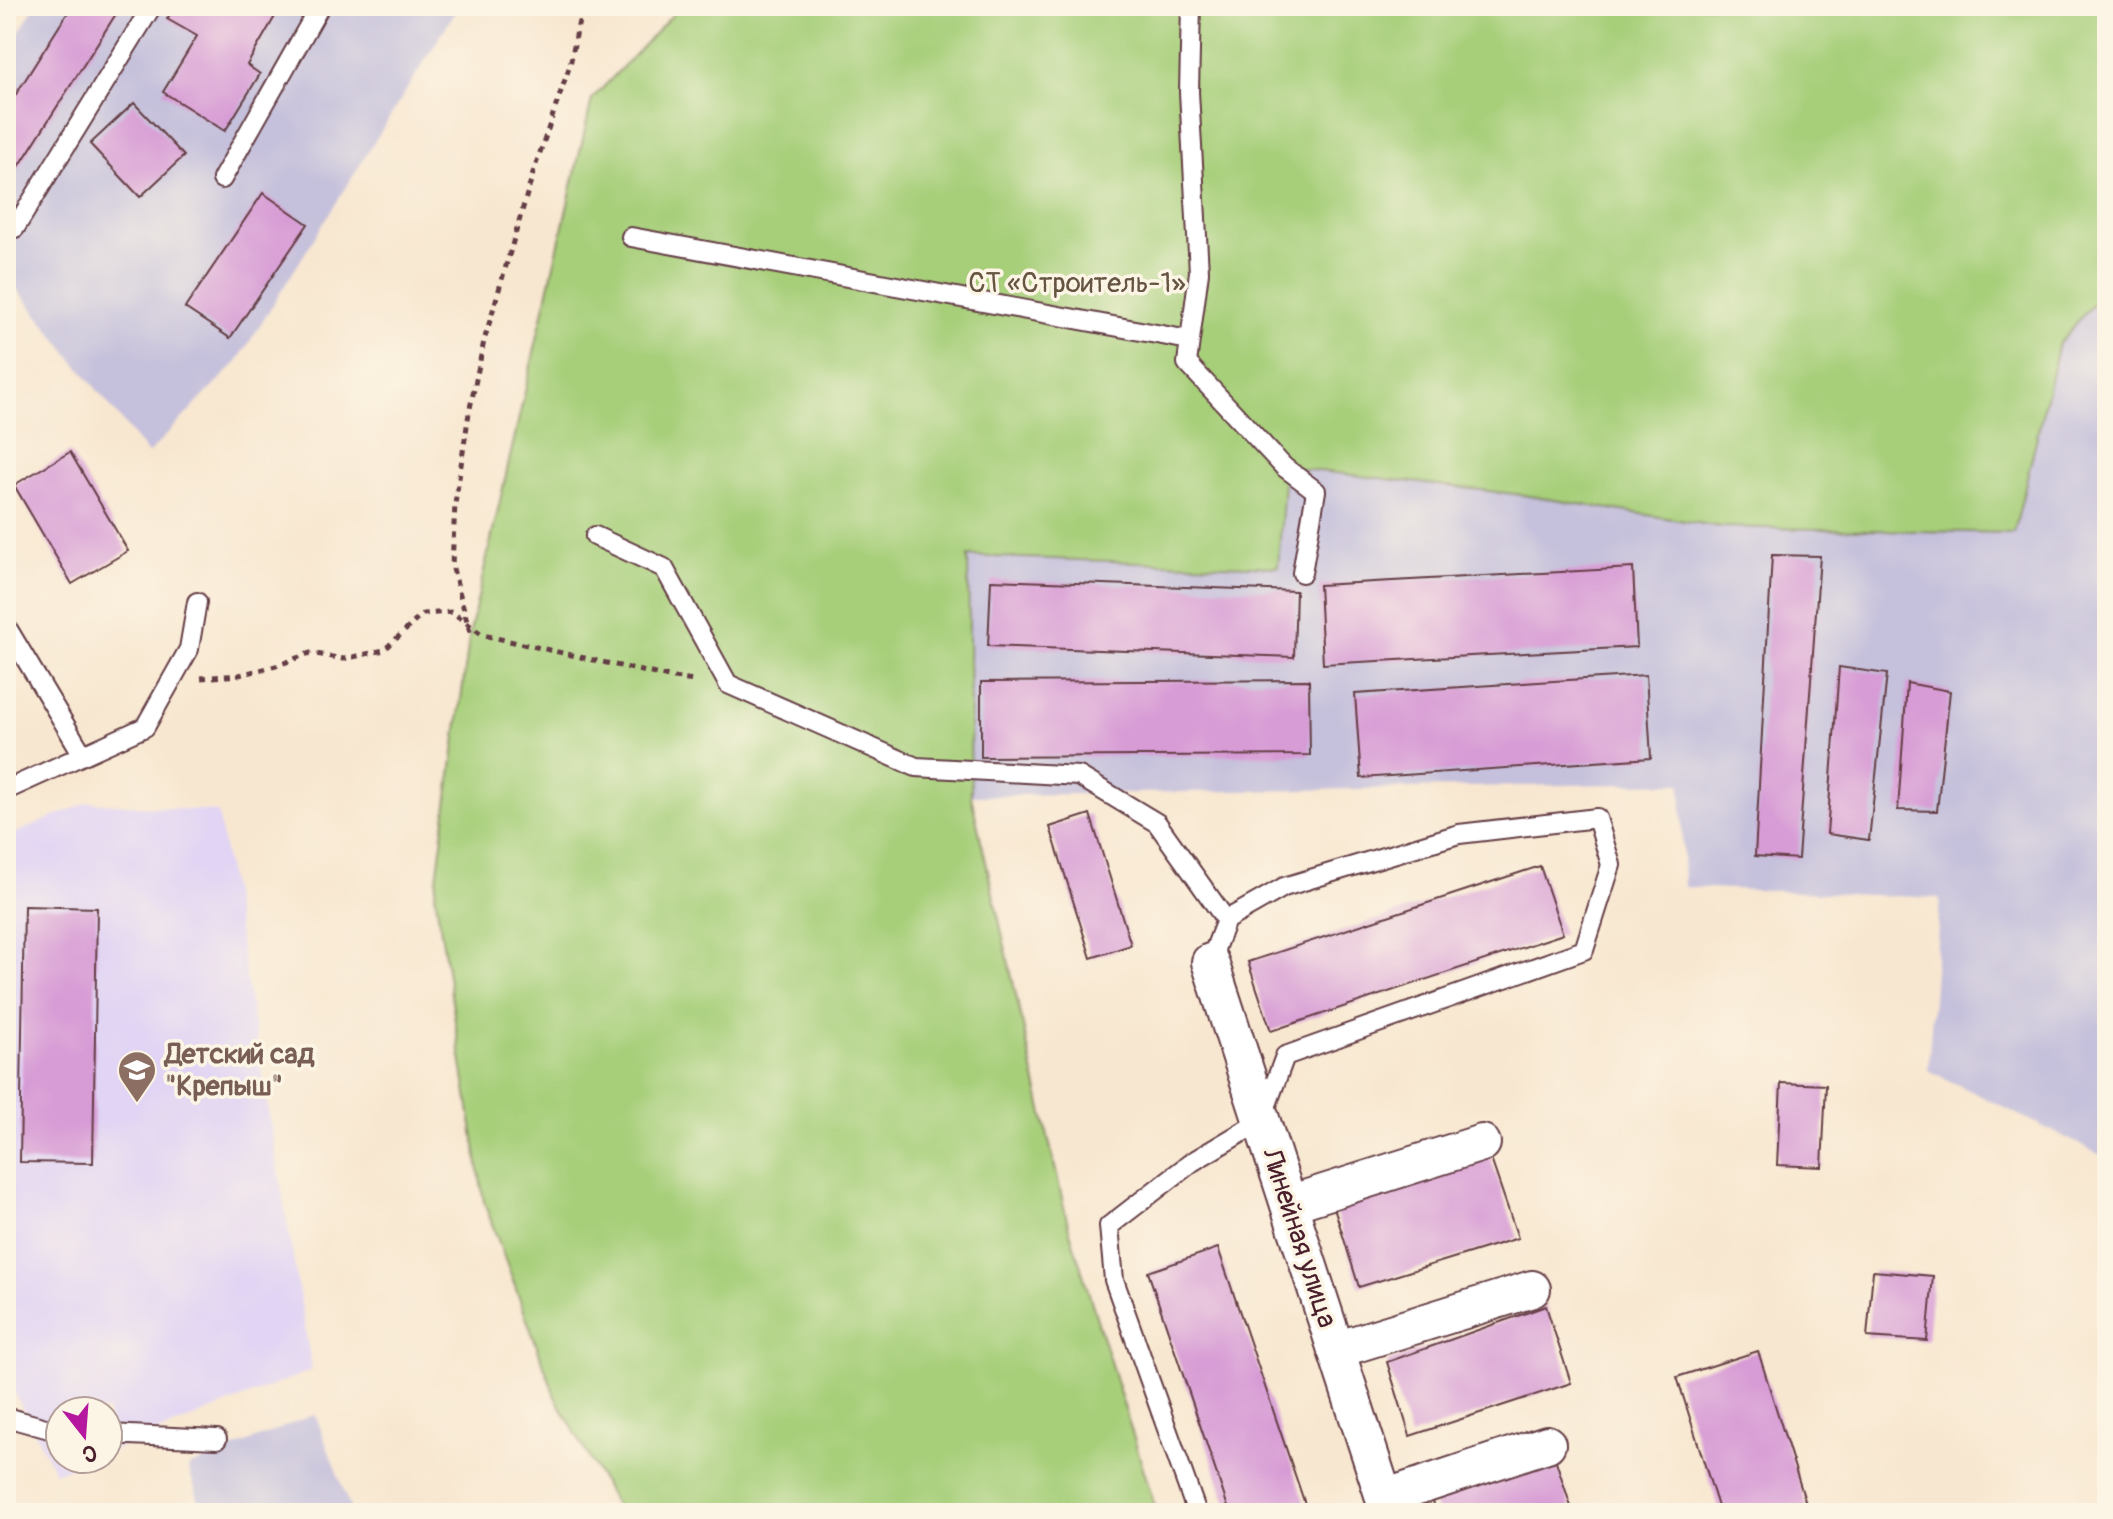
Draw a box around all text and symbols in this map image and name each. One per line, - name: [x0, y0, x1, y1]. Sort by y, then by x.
- park label: СТ «Строитель-1»: [968, 266, 1186, 301]
- place label: Детский сад "Крепыш": [163, 1037, 316, 1104]
- school or university icon: Детский сад "Крепыш": [116, 1049, 158, 1104]
- street label: Линейная улица: [1253, 1143, 1344, 1332]
- north arrow: [44, 1395, 124, 1475]
- text: С: [79, 1438, 100, 1469]

